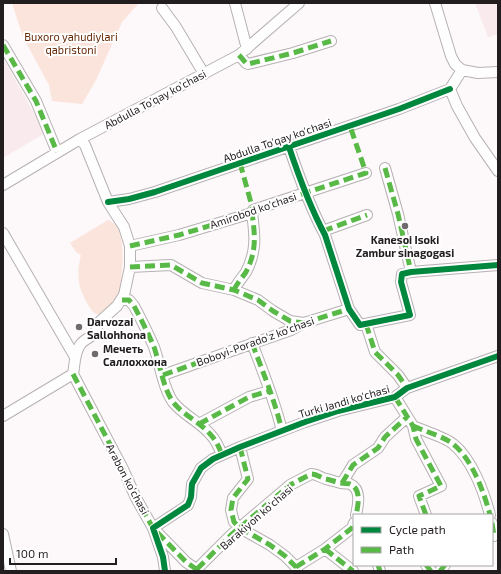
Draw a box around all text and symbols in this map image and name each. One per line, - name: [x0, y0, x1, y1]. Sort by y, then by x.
- park label: Buxoro yahudiylari qabristoni: [24, 30, 118, 56]
- street label: Abdulla To’qay ko’chasi: [102, 67, 208, 131]
- street label: Abdulla To'qay ko'chasi: [221, 115, 333, 165]
- street label: Amirobod ko'chasi: [208, 189, 298, 231]
- marker: Kanesoi Isoki Zambur sinagogasi: [400, 221, 410, 231]
- place label: Kanesoi Isoki Zambur sinagogasi: [356, 233, 454, 259]
- street label: Boboyi-Porado'z ko'chasi: [194, 314, 316, 368]
- place label: Darvozai Sallohhona: [87, 315, 146, 341]
- marker: Darvozai Sallohhona: [74, 322, 84, 332]
- place label: Мечеть Саллоххона: [103, 342, 167, 368]
- marker: Мечеть Саллоххона: [90, 349, 100, 359]
- street label: Turki Jandi ko'chasi: [297, 382, 391, 420]
- street label: Arabon ko'chasi: [104, 441, 152, 517]
- street label: Barakiyon ko'chasi: [217, 482, 295, 552]
- legend: [353, 514, 493, 566]
- text: Cycle path: [389, 522, 446, 536]
- scale bar: [10, 540, 116, 566]
- text: Path: [389, 542, 414, 556]
- text: 100 m: [16, 546, 48, 560]

